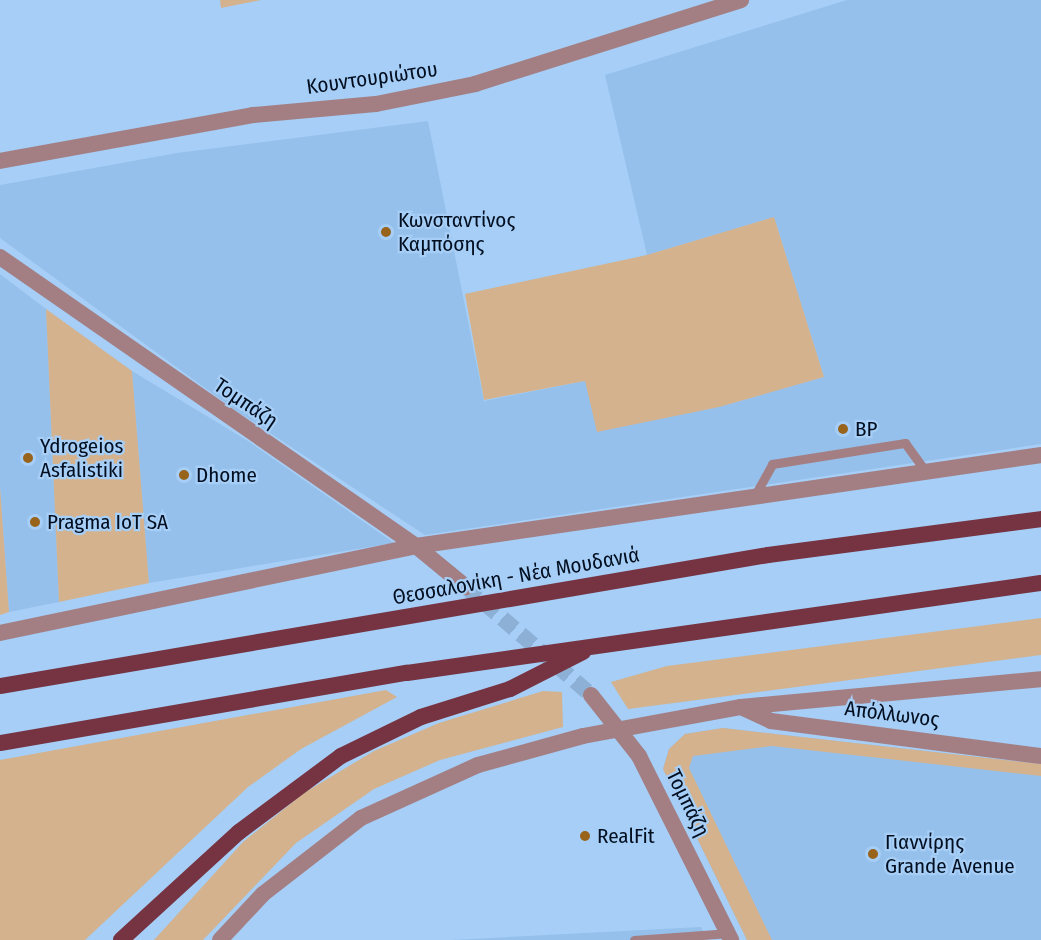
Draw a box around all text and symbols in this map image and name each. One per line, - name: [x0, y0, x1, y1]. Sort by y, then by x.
- street label: Κουντουριώτου: [305, 56, 439, 100]
- place label: Κωνσταντίνος Καμπόσης: [398, 207, 515, 257]
- marker: Κωνσταντίνος Καμπόσης: [379, 225, 393, 239]
- street label: Τομπάζη: [209, 373, 283, 433]
- place label: BP: [855, 416, 877, 442]
- marker: BP: [836, 422, 850, 436]
- place label: Ydrogeios Asfalistiki: [40, 433, 123, 483]
- marker: Ydrogeios Asfalistiki: [21, 451, 35, 465]
- place label: Dhome: [196, 462, 257, 488]
- marker: Dhome: [177, 468, 191, 482]
- place label: Pragma IoT SA: [47, 509, 168, 535]
- marker: Pragma IoT SA: [28, 515, 42, 529]
- street label: Θεσσαλονίκη - Νέα Μουδανιά: [391, 542, 641, 610]
- street label: Απόλλωνος: [843, 696, 941, 732]
- street label: Τομπάζη: [661, 765, 715, 841]
- place label: RealFit: [597, 823, 655, 849]
- marker: RealFit: [578, 829, 592, 843]
- place label: Γιαννίρης Grande Avenue: [885, 829, 1015, 879]
- marker: Γιαννίρης Grande Avenue: [866, 847, 880, 861]

